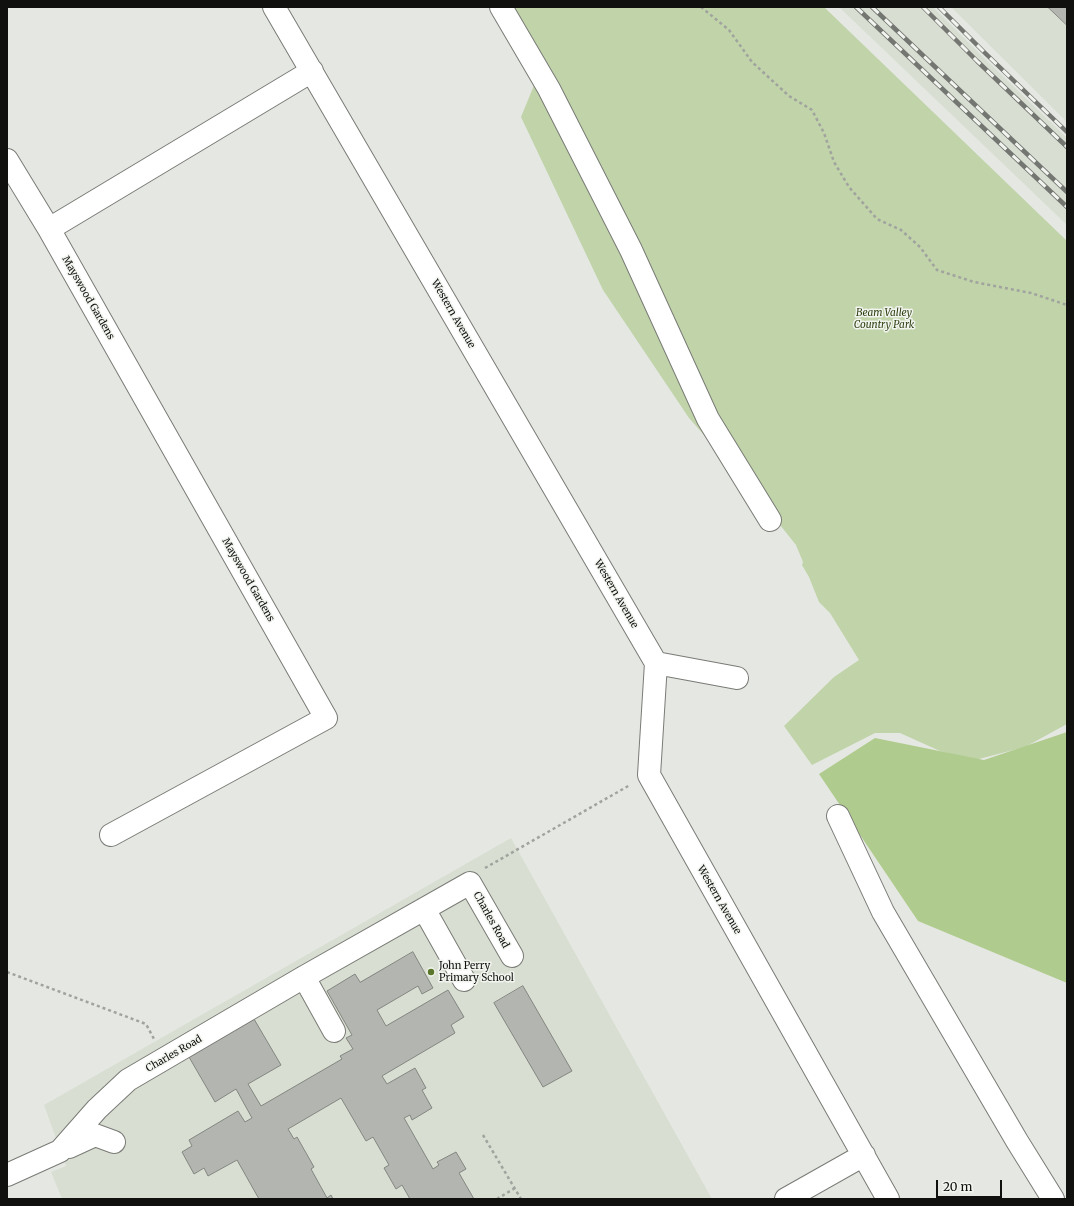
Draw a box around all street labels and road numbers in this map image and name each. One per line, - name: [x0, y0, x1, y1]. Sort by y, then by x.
- street label: Mayswood Gardens: [59, 254, 117, 342]
- street label: Western Avenue: [428, 278, 478, 350]
- street label: Mayswood Gardens: [219, 536, 277, 624]
- street label: Western Avenue: [591, 558, 641, 630]
- street label: Western Avenue: [694, 864, 744, 936]
- street label: Charles Road: [471, 890, 511, 950]
- street label: Charles Road: [144, 1033, 204, 1075]

